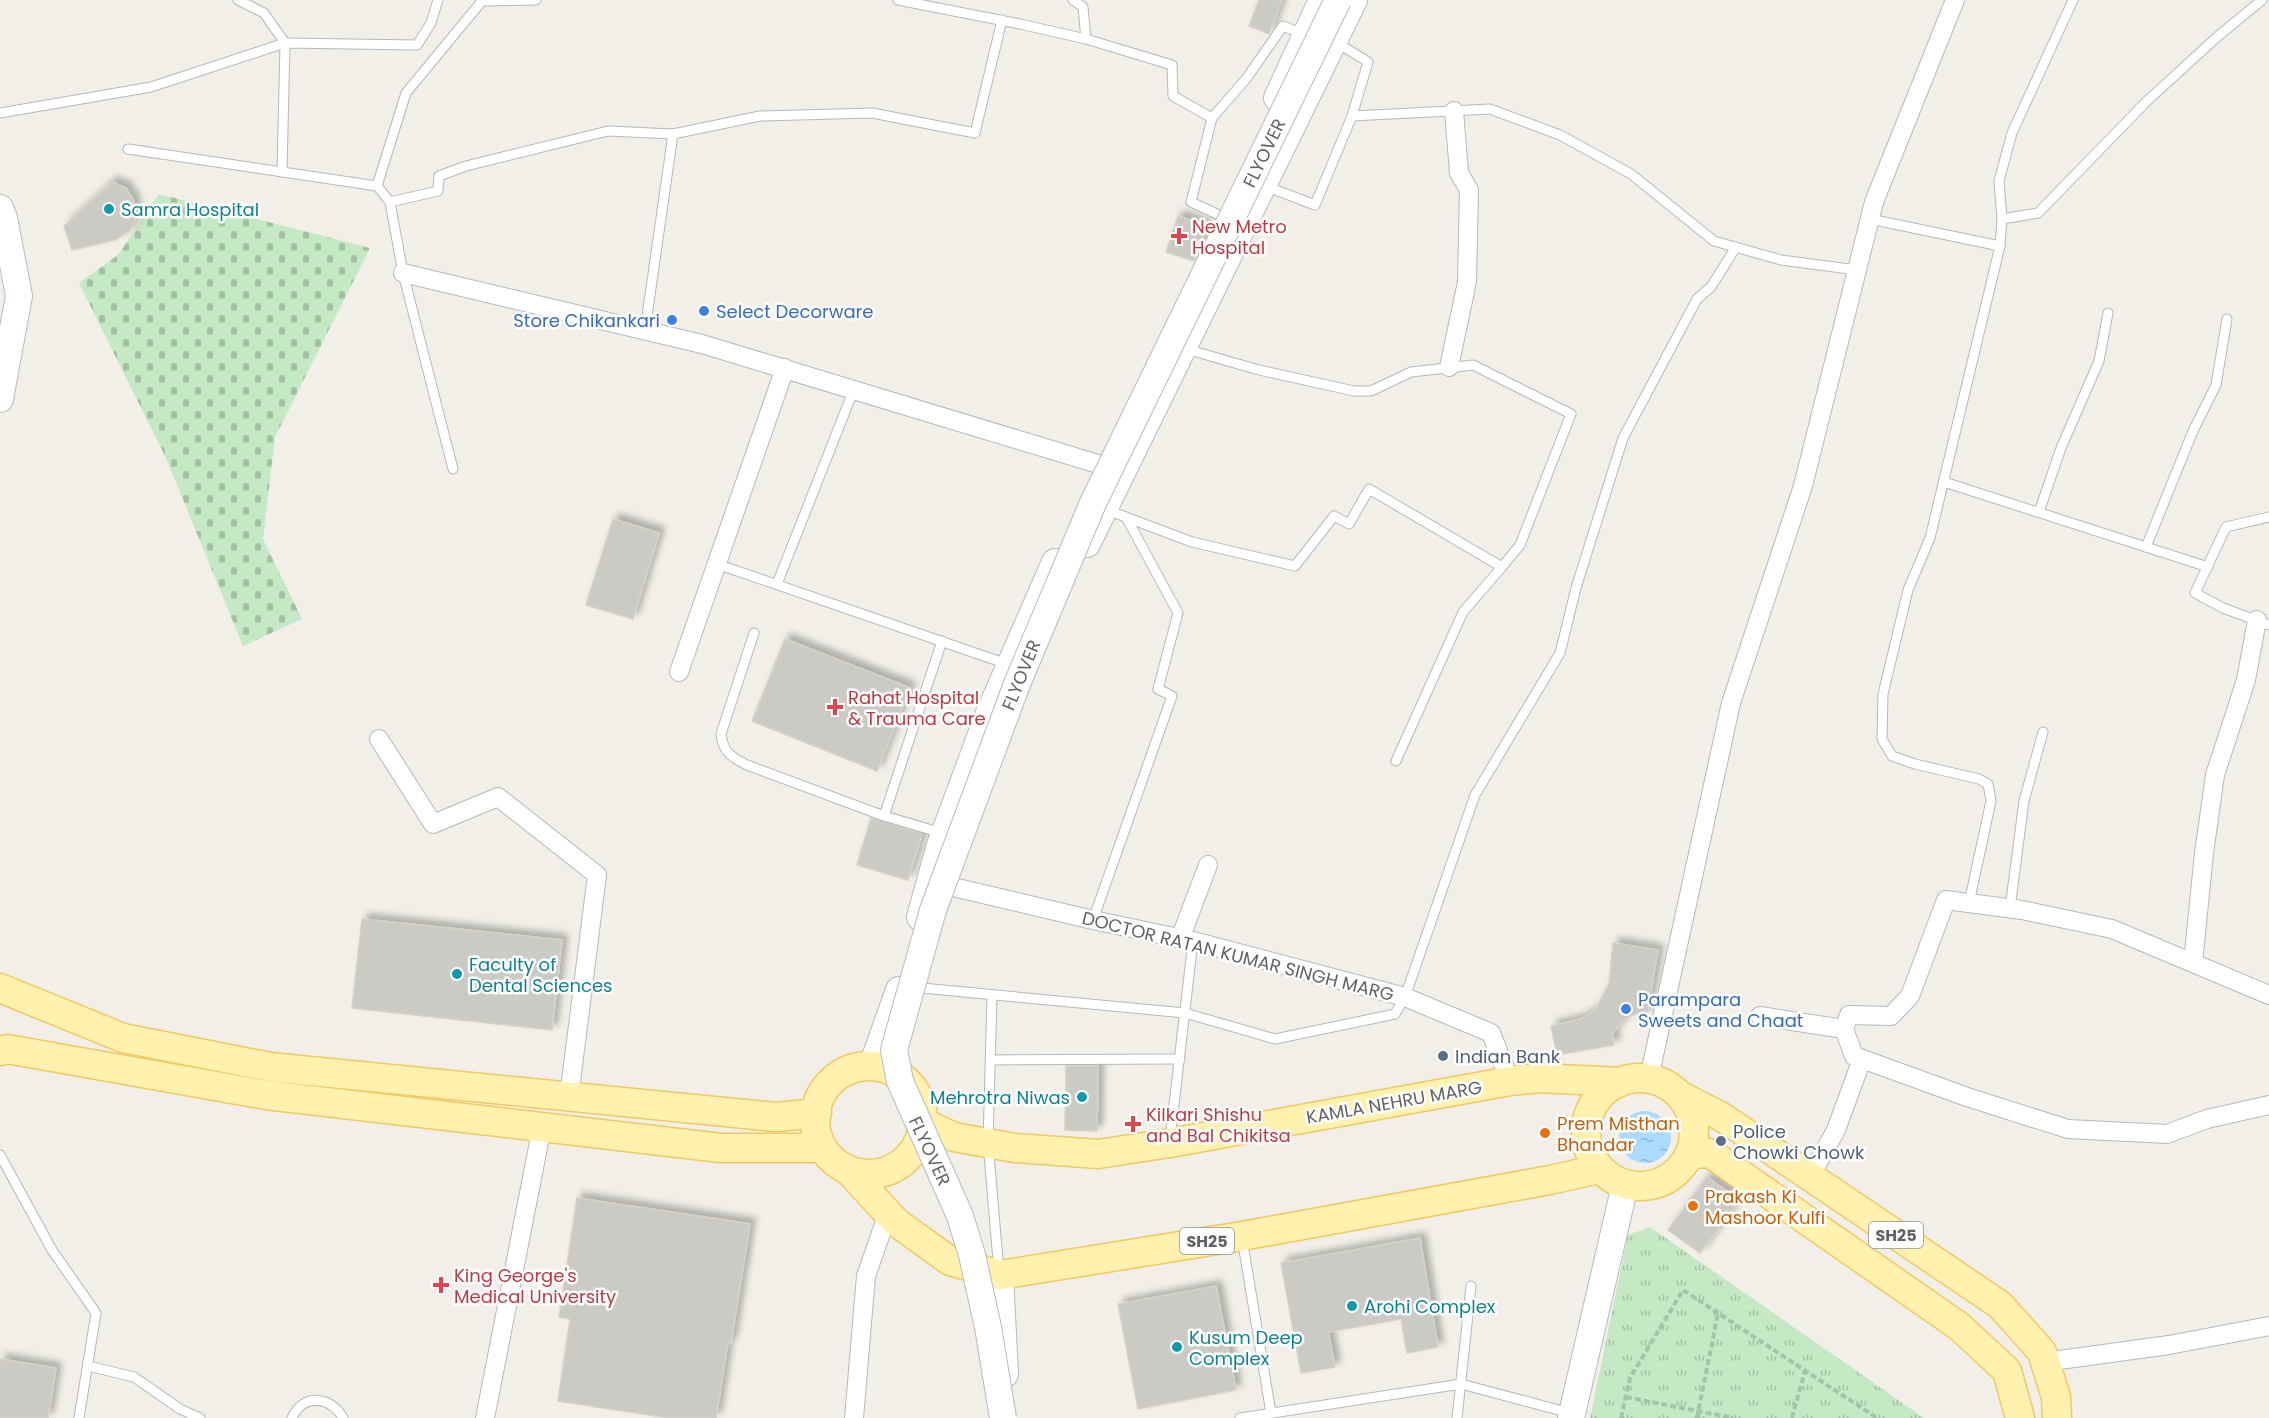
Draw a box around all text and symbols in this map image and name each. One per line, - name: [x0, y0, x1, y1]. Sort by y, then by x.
- street label: FLYOVER: [1237, 114, 1291, 192]
- place label: Samra Hospital: [121, 197, 259, 222]
- marker: Samra Hospital: [102, 202, 116, 216]
- place label: New Metro Hospital: [1192, 214, 1287, 260]
- marker: New Metro Hospital: [1170, 227, 1188, 245]
- place label: Select Decorware: [716, 299, 873, 324]
- marker: Select Decorware: [697, 304, 711, 318]
- place label: Store Chikankari: [513, 308, 660, 333]
- marker: Store Chikankari: [665, 313, 679, 327]
- street label: FLYOVER: [996, 636, 1046, 714]
- place label: Rahat Hospital & Trauma Care: [848, 685, 986, 731]
- marker: Rahat Hospital & Trauma Care: [826, 698, 844, 716]
- street label: DOCTOR RATAN KUMAR SINGH MARG: [1079, 905, 1397, 1007]
- place label: Faculty of Dental Sciences: [469, 952, 612, 998]
- marker: Faculty of Dental Sciences: [450, 967, 464, 981]
- place label: Parampara Sweets and Chaat: [1638, 987, 1803, 1033]
- marker: Parampara Sweets and Chaat: [1619, 1002, 1633, 1016]
- place label: Indian Bank: [1455, 1044, 1561, 1069]
- marker: Indian Bank: [1436, 1049, 1450, 1063]
- street label: KAMLA NEHRU MARG: [1304, 1074, 1484, 1130]
- place label: Mehrotra Niwas: [930, 1085, 1070, 1110]
- marker: Mehrotra Niwas: [1075, 1090, 1089, 1104]
- place label: Kilkari Shishu and Bal Chikitsa: [1146, 1102, 1291, 1148]
- place label: Prem Misthan Bhandar: [1557, 1111, 1680, 1157]
- street label: FLYOVER: [903, 1112, 957, 1190]
- marker: Kilkari Shishu and Bal Chikitsa: [1124, 1115, 1142, 1133]
- place label: Police Chowki Chowk: [1733, 1119, 1865, 1165]
- marker: Prem Misthan Bhandar: [1538, 1126, 1552, 1140]
- marker: Police Chowki Chowk: [1714, 1134, 1728, 1148]
- place label: Prakash Ki Mashoor Kulfi: [1705, 1184, 1825, 1230]
- marker: Prakash Ki Mashoor Kulfi: [1686, 1199, 1700, 1213]
- road number: SH25: [1869, 1222, 1923, 1248]
- road number: SH25: [1180, 1228, 1234, 1254]
- place label: King George's Medical University: [454, 1263, 616, 1309]
- marker: King George's Medical University: [432, 1276, 450, 1294]
- place label: Arohi Complex: [1364, 1294, 1496, 1319]
- marker: Arohi Complex: [1345, 1299, 1359, 1313]
- place label: Kusum Deep Complex: [1189, 1325, 1303, 1371]
- marker: Kusum Deep Complex: [1170, 1340, 1184, 1354]

